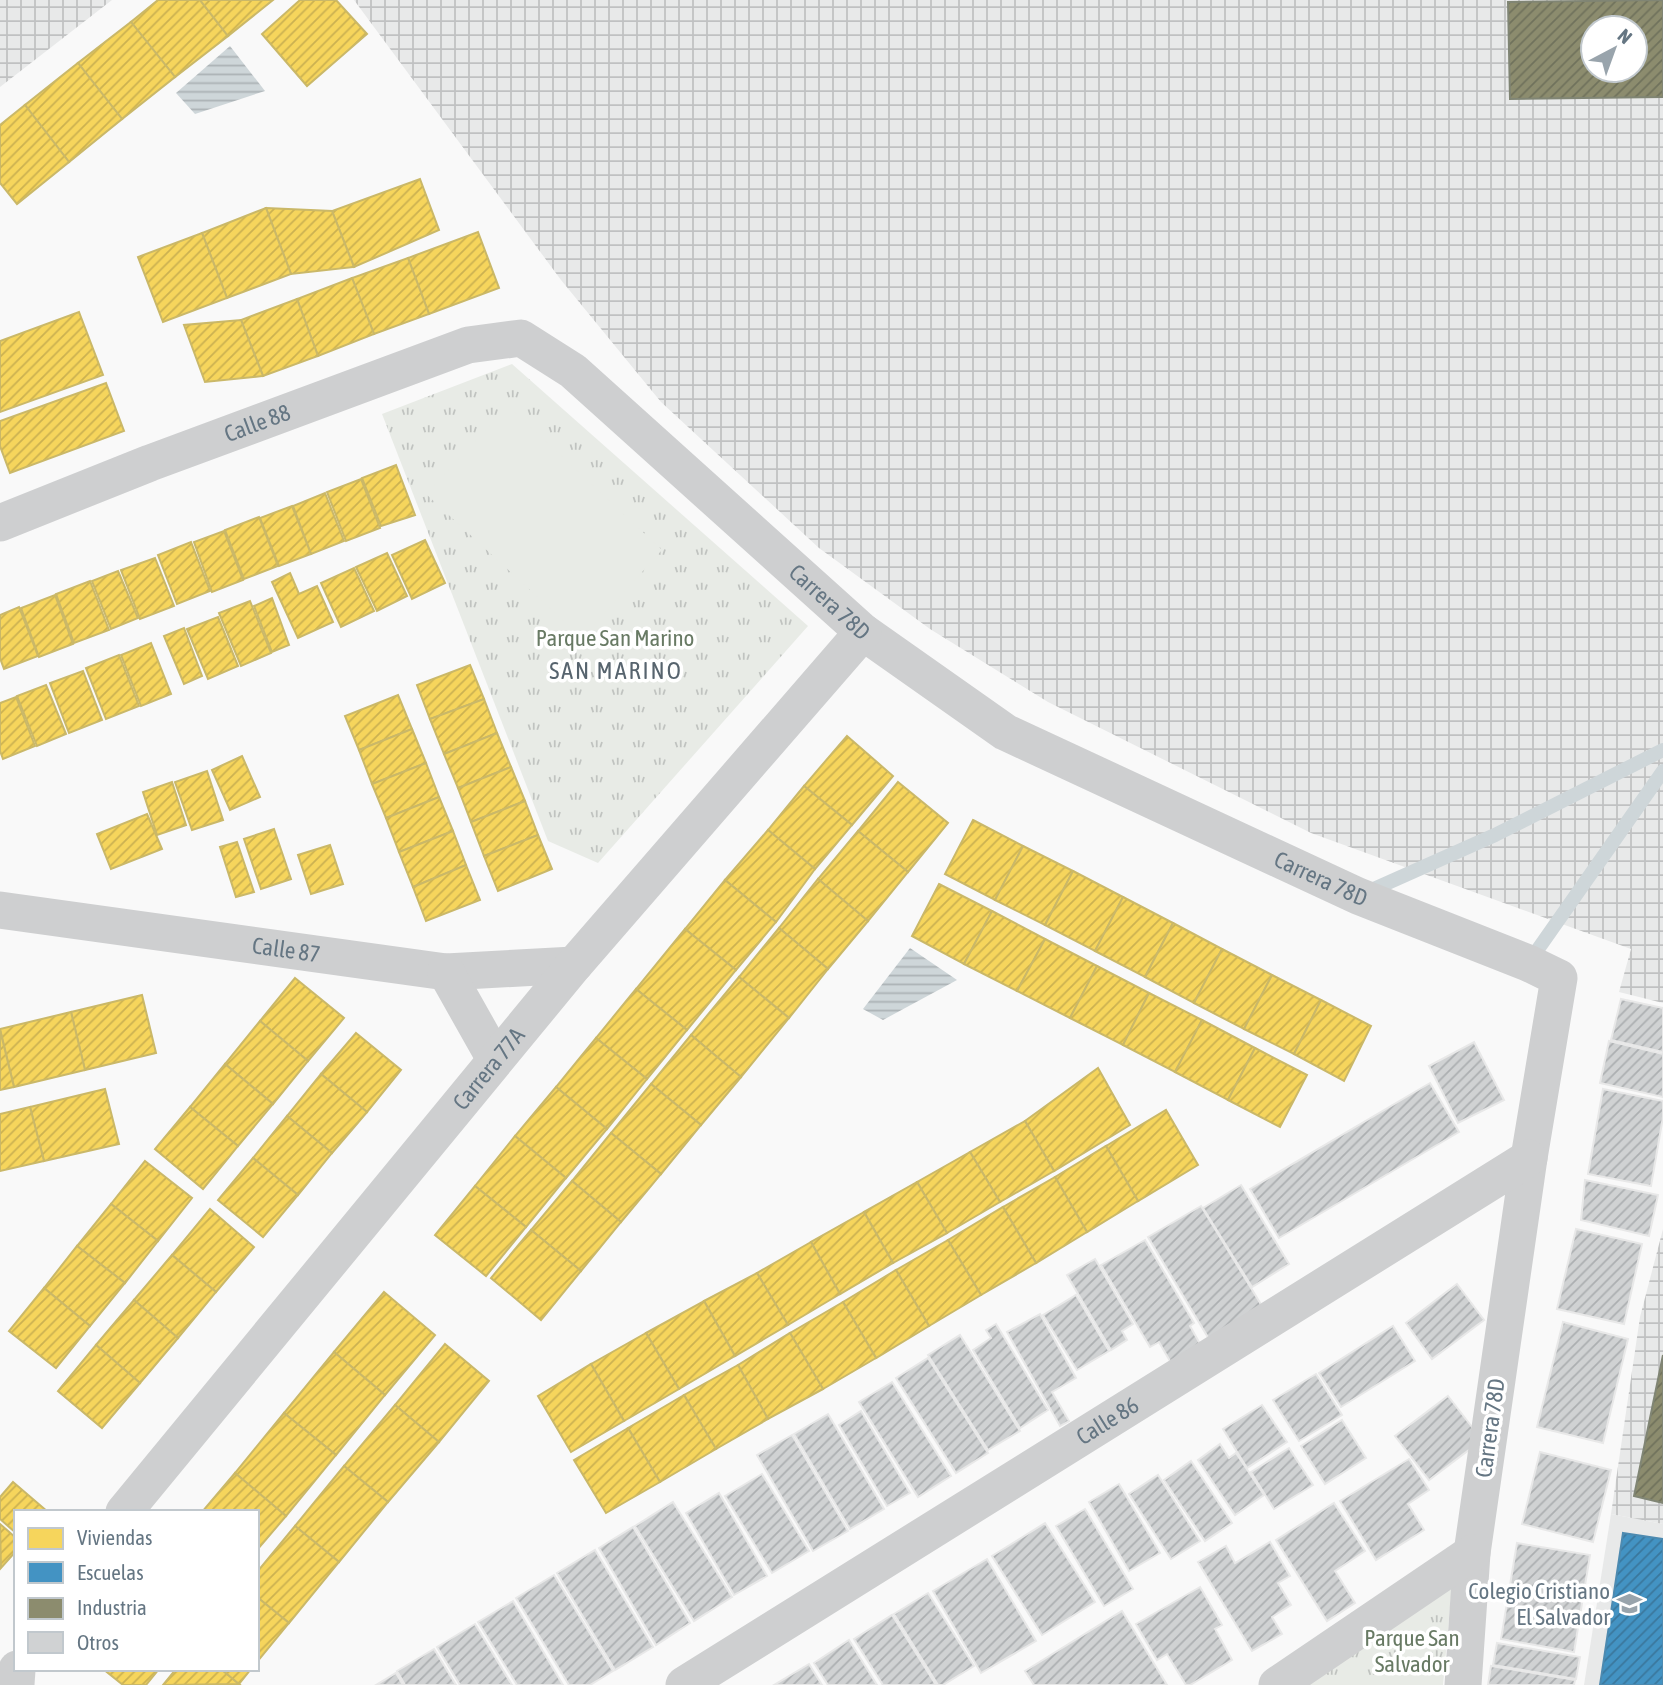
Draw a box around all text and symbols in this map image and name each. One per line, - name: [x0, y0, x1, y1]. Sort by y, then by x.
- north arrow: [1579, 14, 1649, 84]
- text: N: [1614, 24, 1637, 48]
- street label: Calle 88: [221, 399, 294, 447]
- street label: Carrera 78D: [784, 559, 875, 645]
- park label: Parque San Marino: [536, 625, 694, 651]
- district label: SAN MARINO: [549, 657, 683, 684]
- street label: Carrera 78D: [1270, 846, 1371, 911]
- street label: Calle 87: [251, 932, 322, 967]
- street label: Carrera 77A: [447, 1022, 530, 1115]
- street label: Carrera 78D: [1470, 1377, 1510, 1479]
- street label: Calle 86: [1072, 1392, 1143, 1450]
- legend: [14, 1510, 259, 1671]
- text: Viviendas: [77, 1525, 152, 1549]
- text: Escuelas: [77, 1560, 144, 1584]
- place label: Colegio Cristiano El Salvador: [1468, 1578, 1611, 1630]
- school or university icon: Colegio Cristiano El Salvador: [1616, 1590, 1644, 1618]
- text: Industria: [77, 1595, 147, 1619]
- park label: Parque San Salvador: [1364, 1625, 1460, 1677]
- text: Otros: [77, 1630, 119, 1654]

